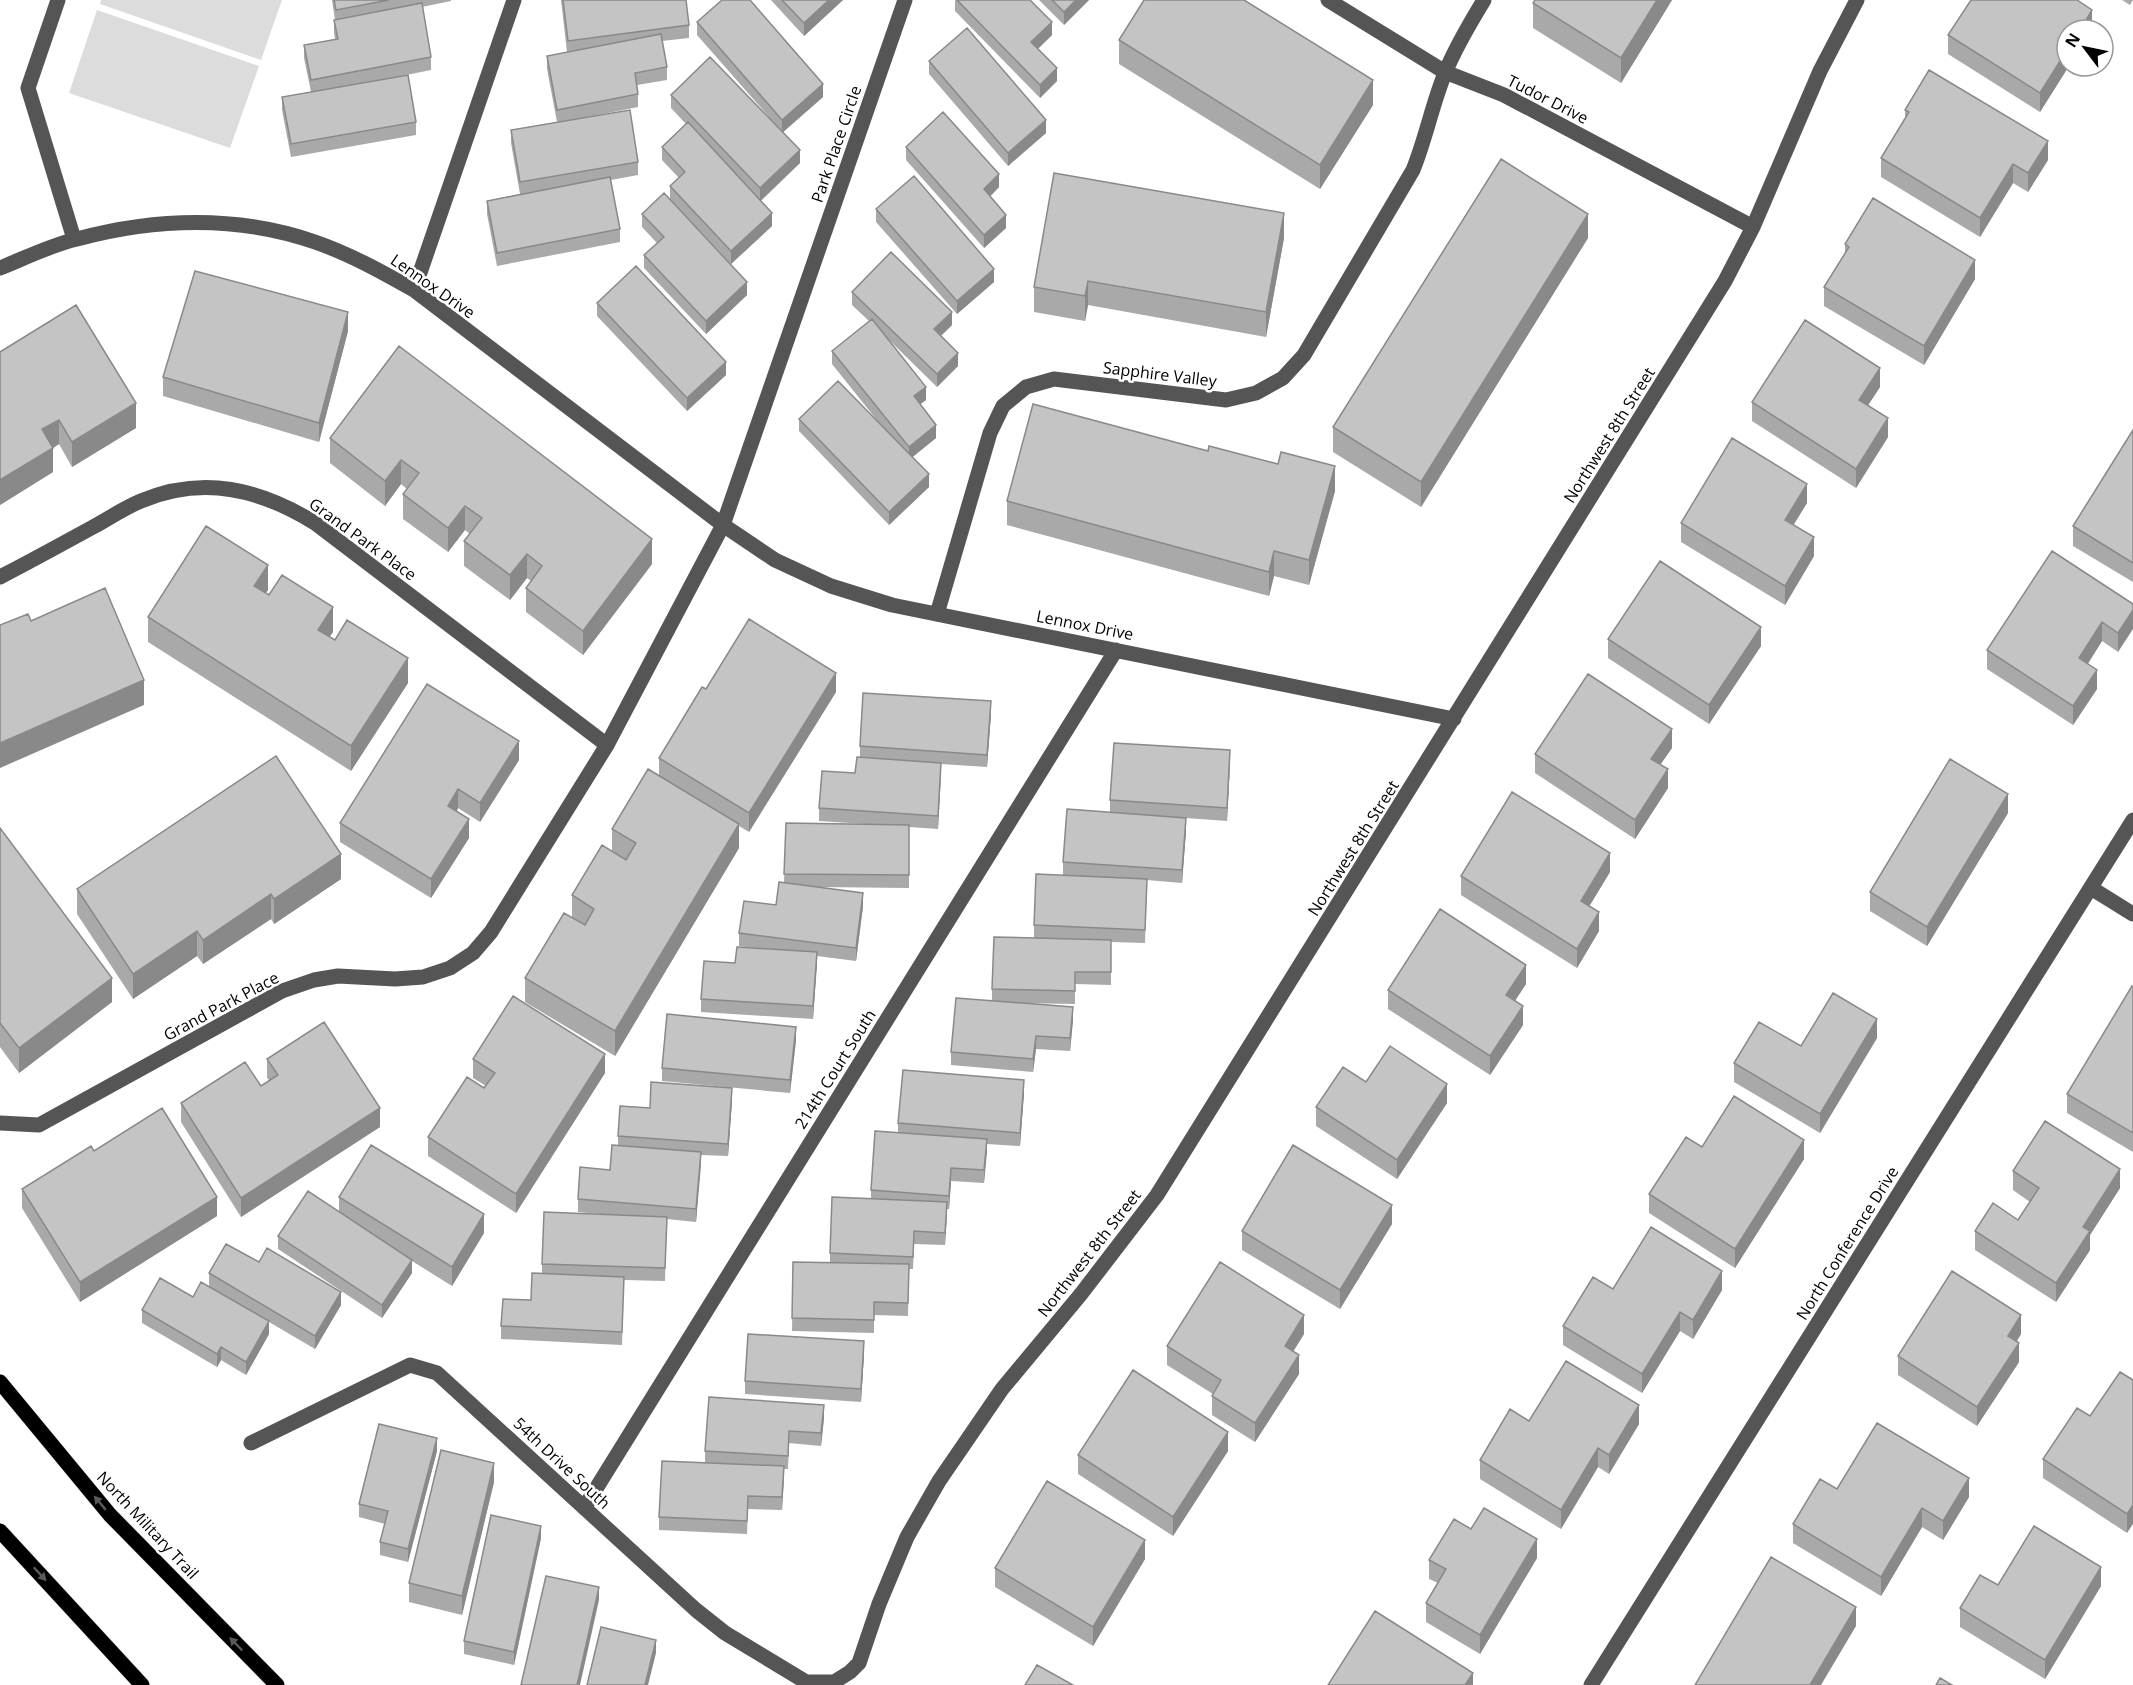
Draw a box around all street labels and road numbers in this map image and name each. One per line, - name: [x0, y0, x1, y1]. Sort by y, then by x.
- street label: Tudor Drive: [1504, 69, 1592, 129]
- street label: Park Place Circle: [806, 83, 866, 205]
- street label: Lennox Drive: [386, 249, 480, 323]
- street label: Sapphire Valley: [1102, 356, 1219, 392]
- street label: Northwest 8th Street: [1558, 363, 1660, 507]
- street label: Grand Park Place: [305, 493, 421, 585]
- street label: Lennox Drive: [1035, 605, 1135, 645]
- street label: Northwest 8th Street: [1302, 776, 1404, 920]
- street label: Grand Park Place: [159, 966, 283, 1046]
- street label: 214th Court South: [789, 1005, 881, 1133]
- street label: North Conference Drive: [1791, 1162, 1903, 1324]
- street label: Northwest 8th Street: [1032, 1184, 1146, 1321]
- street label: 54th Drive South: [509, 1412, 615, 1514]
- street label: North Military Trail: [92, 1466, 204, 1584]

